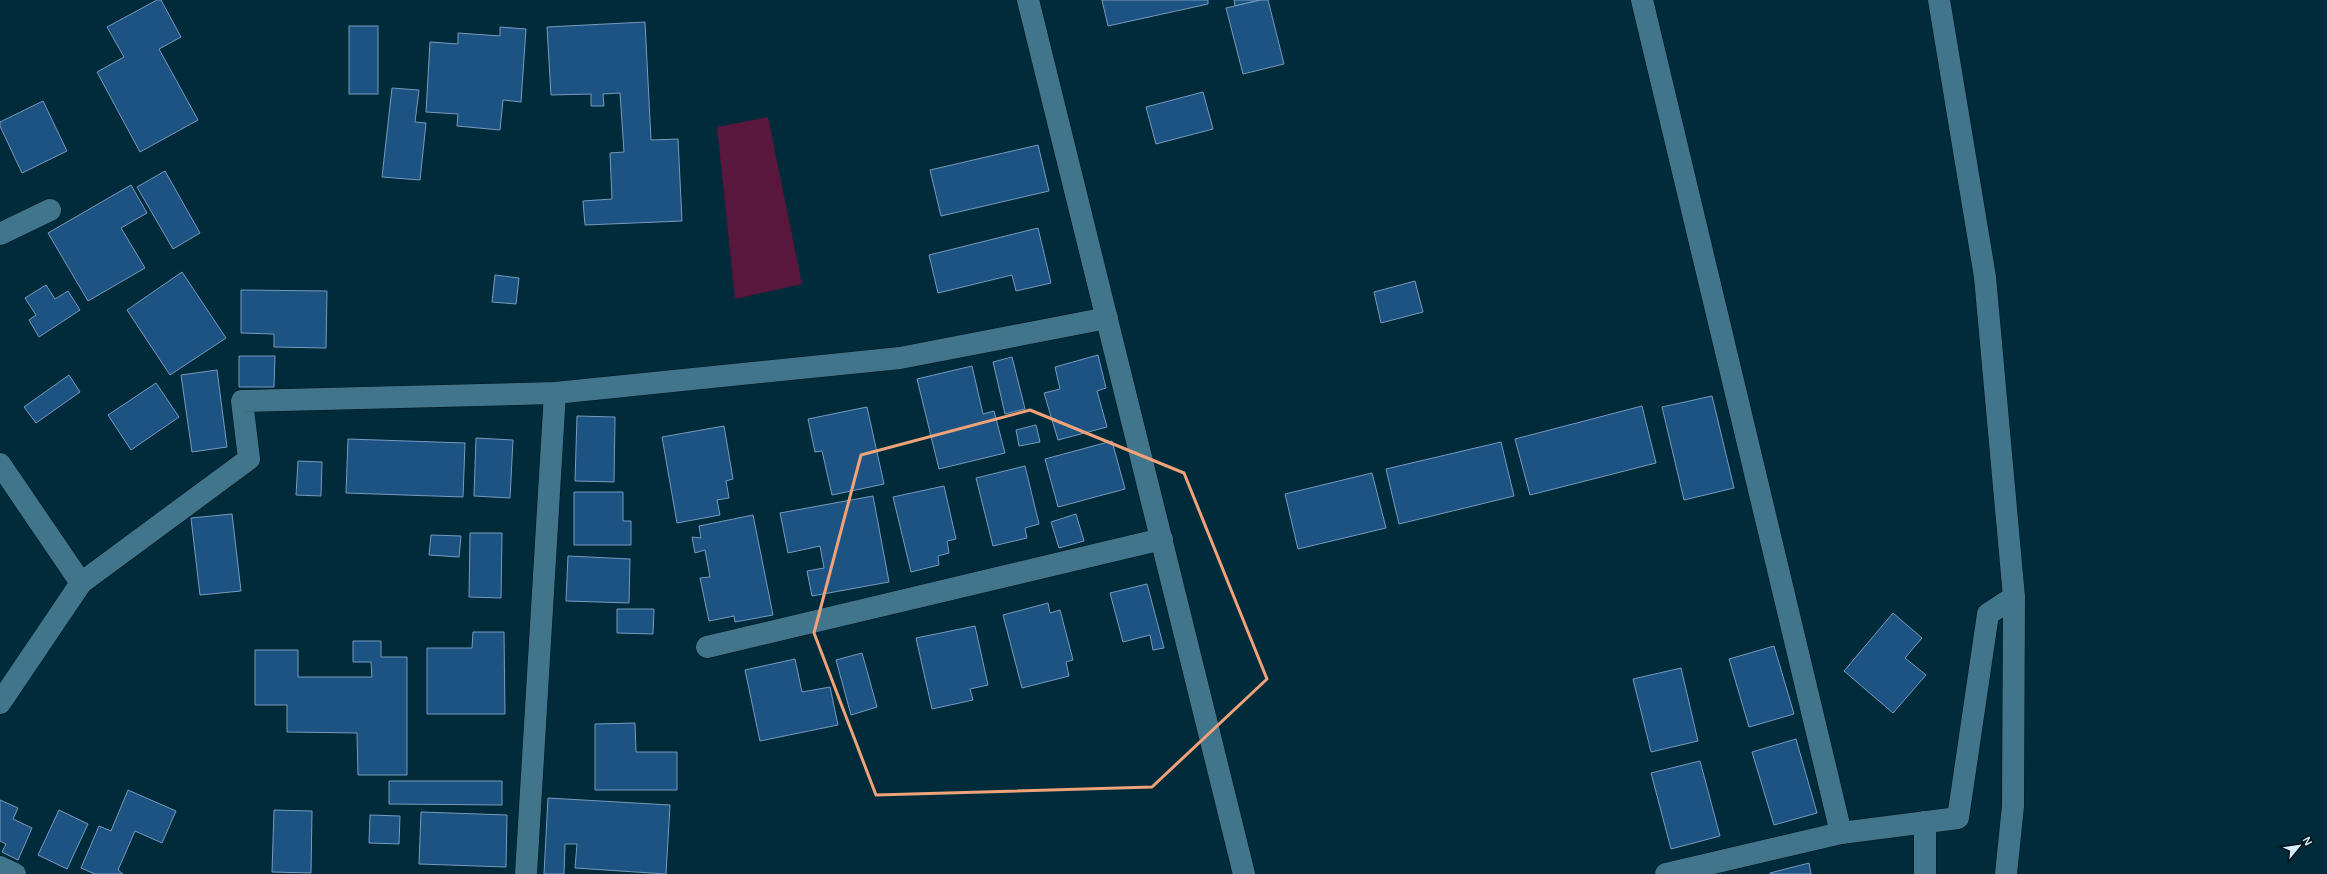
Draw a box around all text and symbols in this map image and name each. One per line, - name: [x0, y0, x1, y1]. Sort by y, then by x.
- north arrow: [2279, 826, 2319, 866]
- text: N: [2301, 835, 2315, 848]

